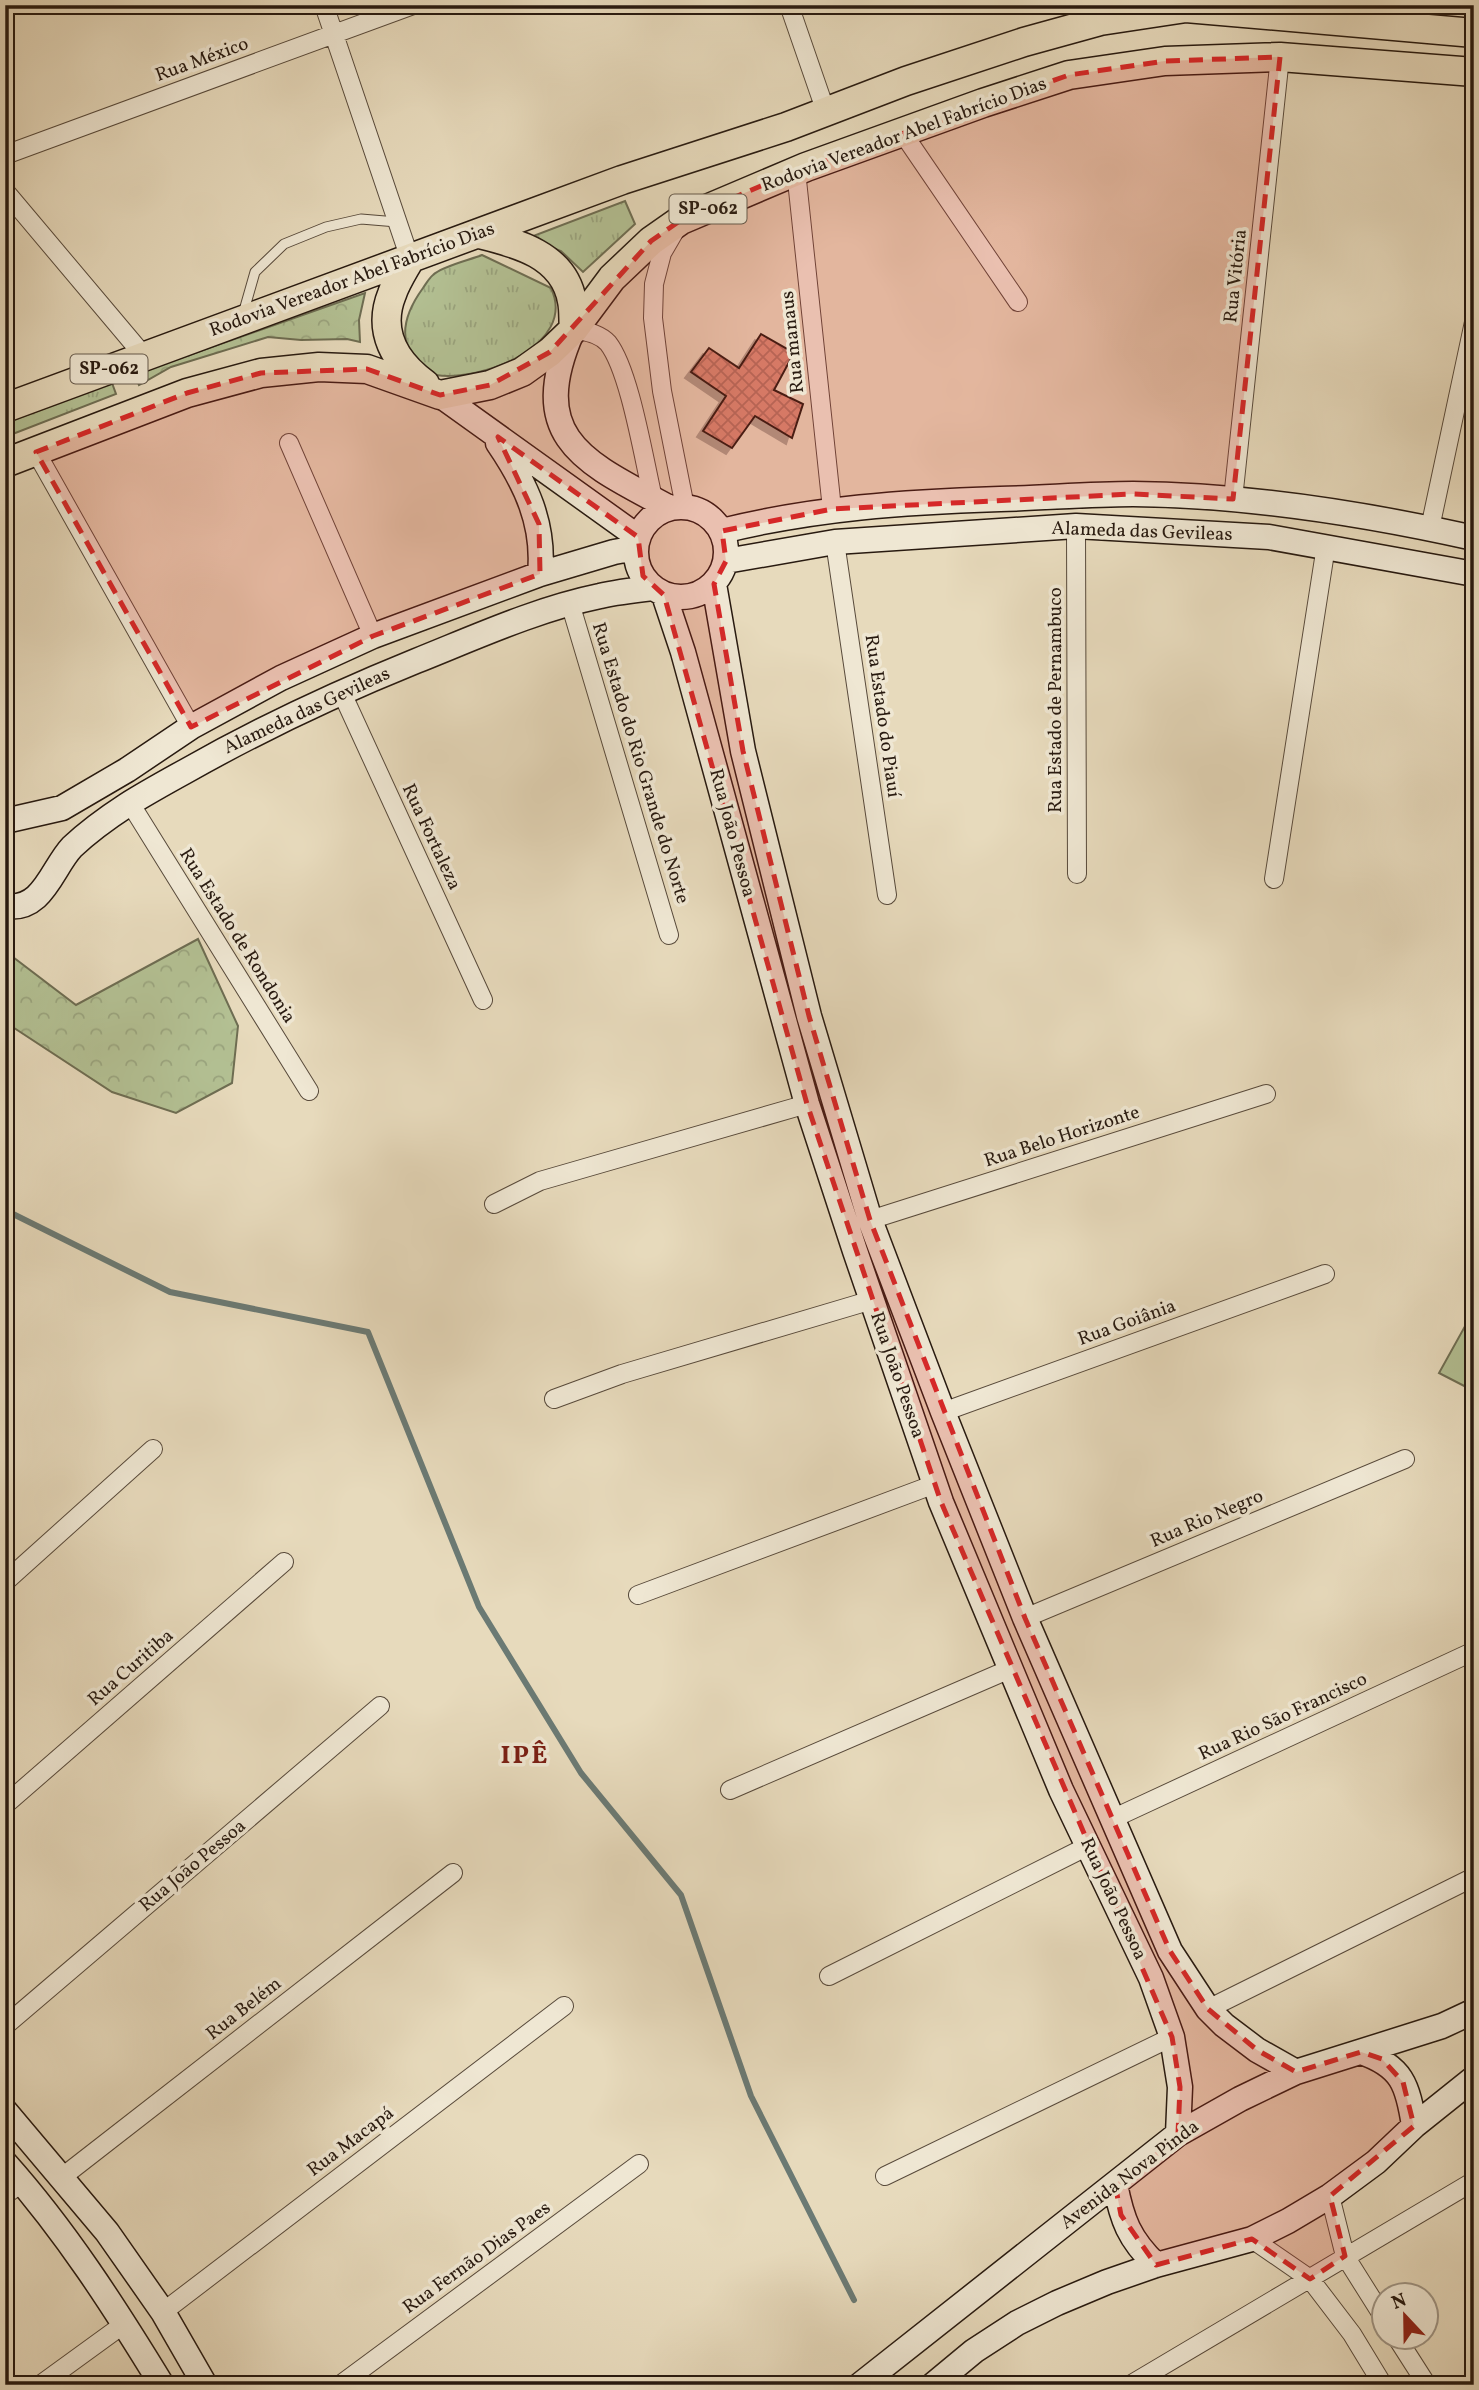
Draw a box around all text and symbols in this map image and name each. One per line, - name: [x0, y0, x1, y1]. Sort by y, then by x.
- street label: Rua México: [152, 31, 252, 89]
- street label: Rodovia Vereador Abel Fabrício Dias: [758, 71, 1050, 199]
- road number: SP-062: [670, 194, 746, 224]
- street label: Rodovia Vereador Abel Fabrício Dias: [206, 216, 498, 344]
- street label: Rua Vitória: [1218, 228, 1254, 324]
- street label: Rua manaus: [775, 289, 811, 395]
- road number: SP-062: [70, 354, 148, 384]
- street label: Alameda das Gevileas: [1051, 516, 1233, 548]
- street label: Rua Estado de Pernambuco: [1043, 587, 1069, 813]
- street label: Rua Estado do Rio Grande do Norte: [585, 619, 695, 907]
- street label: Rua Estado do Piauí: [858, 633, 906, 800]
- street label: Alameda das Gevileas: [219, 661, 395, 761]
- street label: Rua João Pessoa: [702, 766, 762, 900]
- street label: Rua Fortaleza: [395, 780, 467, 894]
- street label: Rua Estado de Rondonia: [172, 843, 302, 1029]
- street label: Rua Belo Horizonte: [981, 1100, 1143, 1174]
- street label: Rua Goiânia: [1074, 1293, 1180, 1353]
- street label: Rua João Pessoa: [863, 1308, 931, 1442]
- street label: Rua Rio Negro: [1146, 1483, 1268, 1555]
- street label: Rua Curitiba: [82, 1623, 180, 1713]
- street label: Rua Rio São Francisco: [1194, 1666, 1372, 1768]
- district label: IPÊ: [501, 1738, 549, 1774]
- street label: Rua João Pessoa: [134, 1814, 252, 1918]
- street label: Rua João Pessoa: [1073, 1834, 1153, 1964]
- street label: Rua Belém: [201, 1971, 287, 2047]
- street label: Rua Macapá: [302, 2101, 400, 2183]
- street label: Avenida Nova Pinda: [1055, 2114, 1205, 2236]
- street label: Rua Fernão Dias Paes: [398, 2195, 556, 2321]
- north arrow: [1370, 2282, 1440, 2352]
- text: N: [1388, 2287, 1411, 2317]

